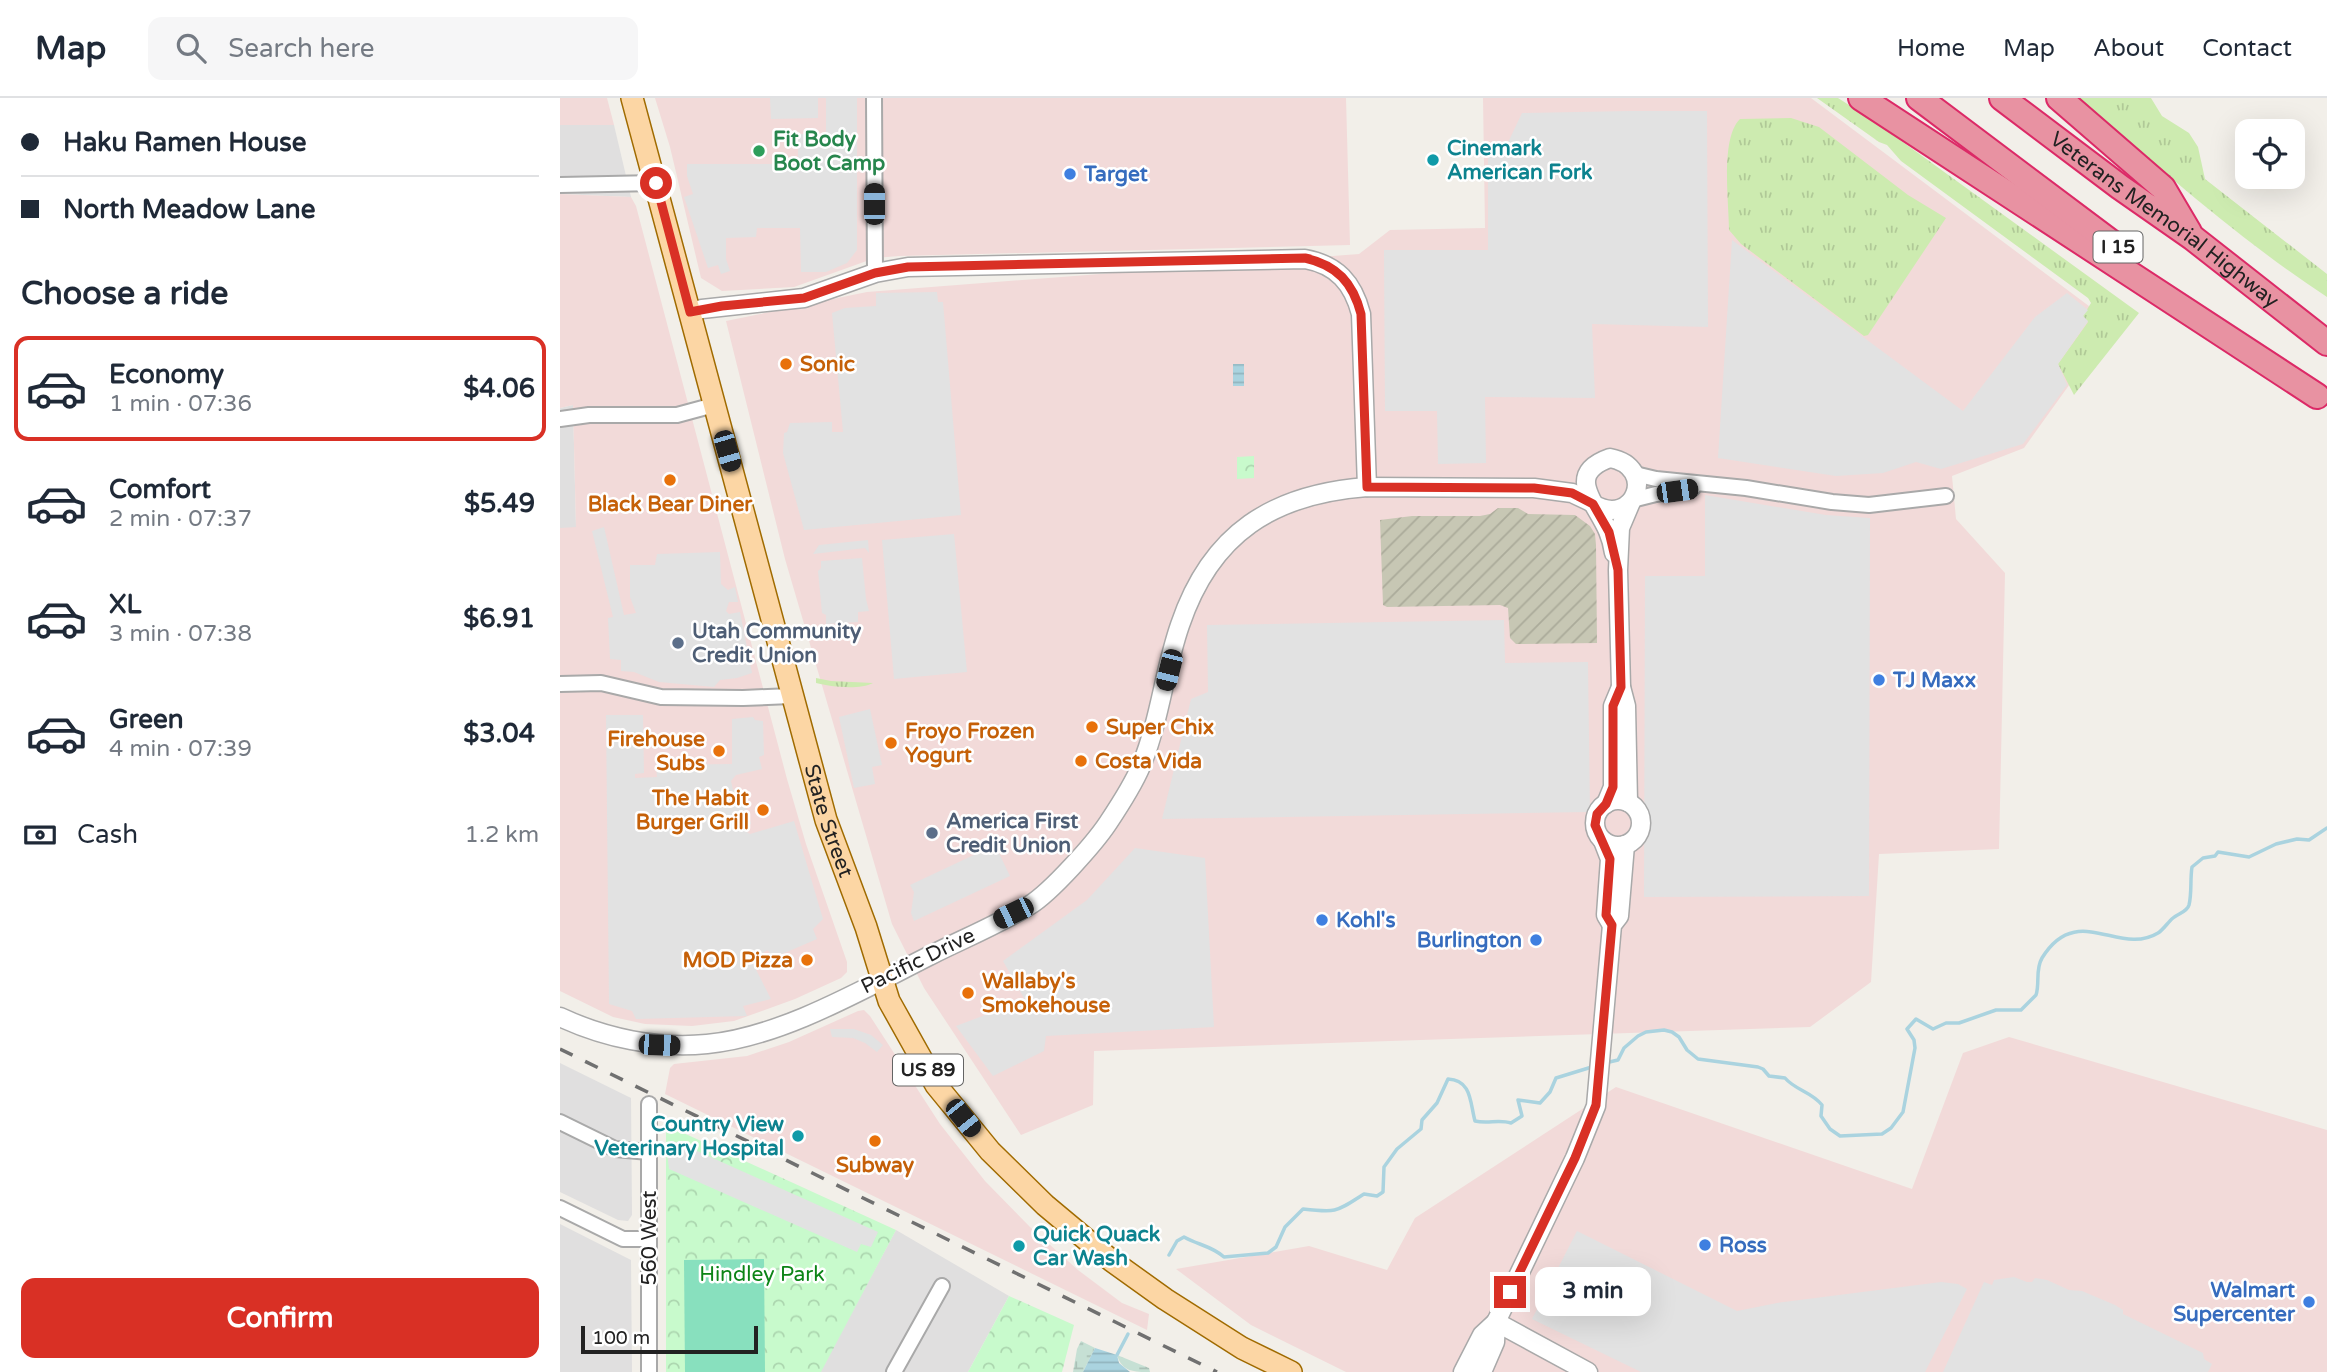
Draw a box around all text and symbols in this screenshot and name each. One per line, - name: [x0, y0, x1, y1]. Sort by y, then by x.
- search box: [148, 17, 638, 80]
- text: Map: [35, 29, 106, 68]
- icon: search: [172, 29, 210, 67]
- text: Search here: [228, 33, 374, 64]
- text: Home: [1897, 34, 1965, 63]
- text: Map: [2003, 34, 2055, 63]
- text: About: [2093, 34, 2164, 63]
- text: Contact: [2202, 34, 2292, 63]
- map controls: [2235, 119, 2305, 189]
- button: locate: [2235, 119, 2305, 189]
- street label: Veterans Memorial Highway: [2045, 126, 2284, 313]
- text: Haku Ramen House: [63, 127, 306, 158]
- place label: Fit Body Boot Camp: [773, 127, 885, 176]
- place label: Cinemark American Fork: [1447, 136, 1593, 185]
- marker: Fit Body Boot Camp: [751, 143, 767, 159]
- marker: Cinemark American Fork: [1425, 152, 1441, 168]
- place label: Target: [1083, 162, 1148, 187]
- marker: Target: [1062, 166, 1078, 182]
- route start: [640, 167, 672, 199]
- car: [864, 183, 885, 225]
- text: North Meadow Lane: [63, 194, 315, 225]
- road number: I 15: [2094, 232, 2142, 262]
- text: Choose a ride: [21, 275, 228, 313]
- place label: Sonic: [800, 352, 855, 377]
- marker: Sonic: [778, 356, 794, 372]
- icon: car: [25, 357, 88, 420]
- text: Economy: [109, 359, 224, 390]
- text: $4.06: [463, 373, 535, 404]
- text: 1 min · 07:36: [109, 390, 252, 418]
- car: [712, 428, 743, 474]
- icon: car: [25, 472, 88, 535]
- marker: Black Bear Diner: [662, 472, 678, 488]
- text: Comfort: [109, 474, 211, 505]
- car: [1655, 478, 1700, 504]
- text: $5.49: [464, 488, 535, 519]
- place label: Black Bear Diner: [588, 492, 753, 517]
- text: 2 min · 07:37: [109, 505, 252, 533]
- icon: car: [25, 587, 88, 650]
- text: XL: [109, 589, 141, 620]
- text: $6.91: [463, 603, 535, 634]
- place label: Utah Community Credit Union: [692, 619, 862, 668]
- text: 3 min · 07:38: [109, 620, 252, 648]
- marker: Utah Community Credit Union: [670, 635, 686, 651]
- car: [1154, 647, 1185, 693]
- place label: TJ Maxx: [1892, 668, 1976, 693]
- marker: TJ Maxx: [1871, 672, 1887, 688]
- icon: car: [25, 702, 88, 765]
- text: Green: [109, 704, 184, 735]
- place label: Super Chix: [1106, 715, 1214, 740]
- text: $3.04: [463, 718, 535, 749]
- place label: Froyo Frozen Yogurt: [905, 719, 1035, 768]
- marker: Super Chix: [1084, 719, 1100, 735]
- place label: Firehouse Subs: [607, 727, 705, 776]
- text: 4 min · 07:39: [109, 735, 252, 763]
- marker: Froyo Frozen Yogurt: [883, 735, 899, 751]
- marker: Firehouse Subs: [711, 743, 727, 759]
- place label: Costa Vida: [1095, 749, 1202, 774]
- marker: Costa Vida: [1073, 753, 1089, 769]
- street label: State Street: [799, 761, 859, 881]
- place label: The Habit Burger Grill: [636, 786, 749, 835]
- marker: The Habit Burger Grill: [755, 802, 771, 818]
- place label: America First Credit Union: [946, 809, 1078, 858]
- icon: cash: [21, 816, 59, 854]
- text: Cash: [77, 819, 138, 850]
- text: 1.2 km: [465, 821, 539, 849]
- marker: America First Credit Union: [924, 825, 940, 841]
- car: [990, 894, 1037, 932]
- place label: Kohl's: [1336, 908, 1396, 933]
- marker: Kohl's: [1314, 912, 1330, 928]
- street label: Pacific Drive: [857, 923, 979, 999]
- place label: Burlington: [1417, 928, 1522, 953]
- marker: Burlington: [1528, 932, 1544, 948]
- place label: MOD Pizza: [683, 948, 793, 973]
- marker: MOD Pizza: [799, 952, 815, 968]
- place label: Wallaby's Smokehouse: [982, 969, 1110, 1018]
- marker: Wallaby's Smokehouse: [960, 985, 976, 1001]
- car: [638, 1034, 681, 1056]
- road number: US 89: [893, 1054, 963, 1086]
- car: [942, 1095, 985, 1141]
- place label: Country View Veterinary Hospital: [594, 1112, 784, 1161]
- marker: Country View Veterinary Hospital: [790, 1128, 806, 1144]
- marker: Subway: [867, 1133, 883, 1149]
- place label: Subway: [836, 1153, 915, 1178]
- street label: 560 West: [637, 1190, 662, 1286]
- place label: Quick Quack Car Wash: [1033, 1222, 1161, 1271]
- place label: Ross: [1719, 1233, 1767, 1258]
- marker: Ross: [1697, 1237, 1713, 1253]
- marker: Quick Quack Car Wash: [1011, 1238, 1027, 1254]
- park label: Hindley Park: [699, 1262, 825, 1287]
- callout: 3 min: [1534, 1268, 1650, 1316]
- route end: [1494, 1276, 1526, 1308]
- text: 3 min: [1562, 1277, 1624, 1305]
- button: Confirm: [21, 1278, 539, 1358]
- place label: Walmart Supercenter: [2173, 1278, 2296, 1327]
- marker: Walmart Supercenter: [2301, 1294, 2317, 1310]
- scale bar: [581, 1323, 758, 1355]
- text: 100 m: [592, 1327, 650, 1349]

